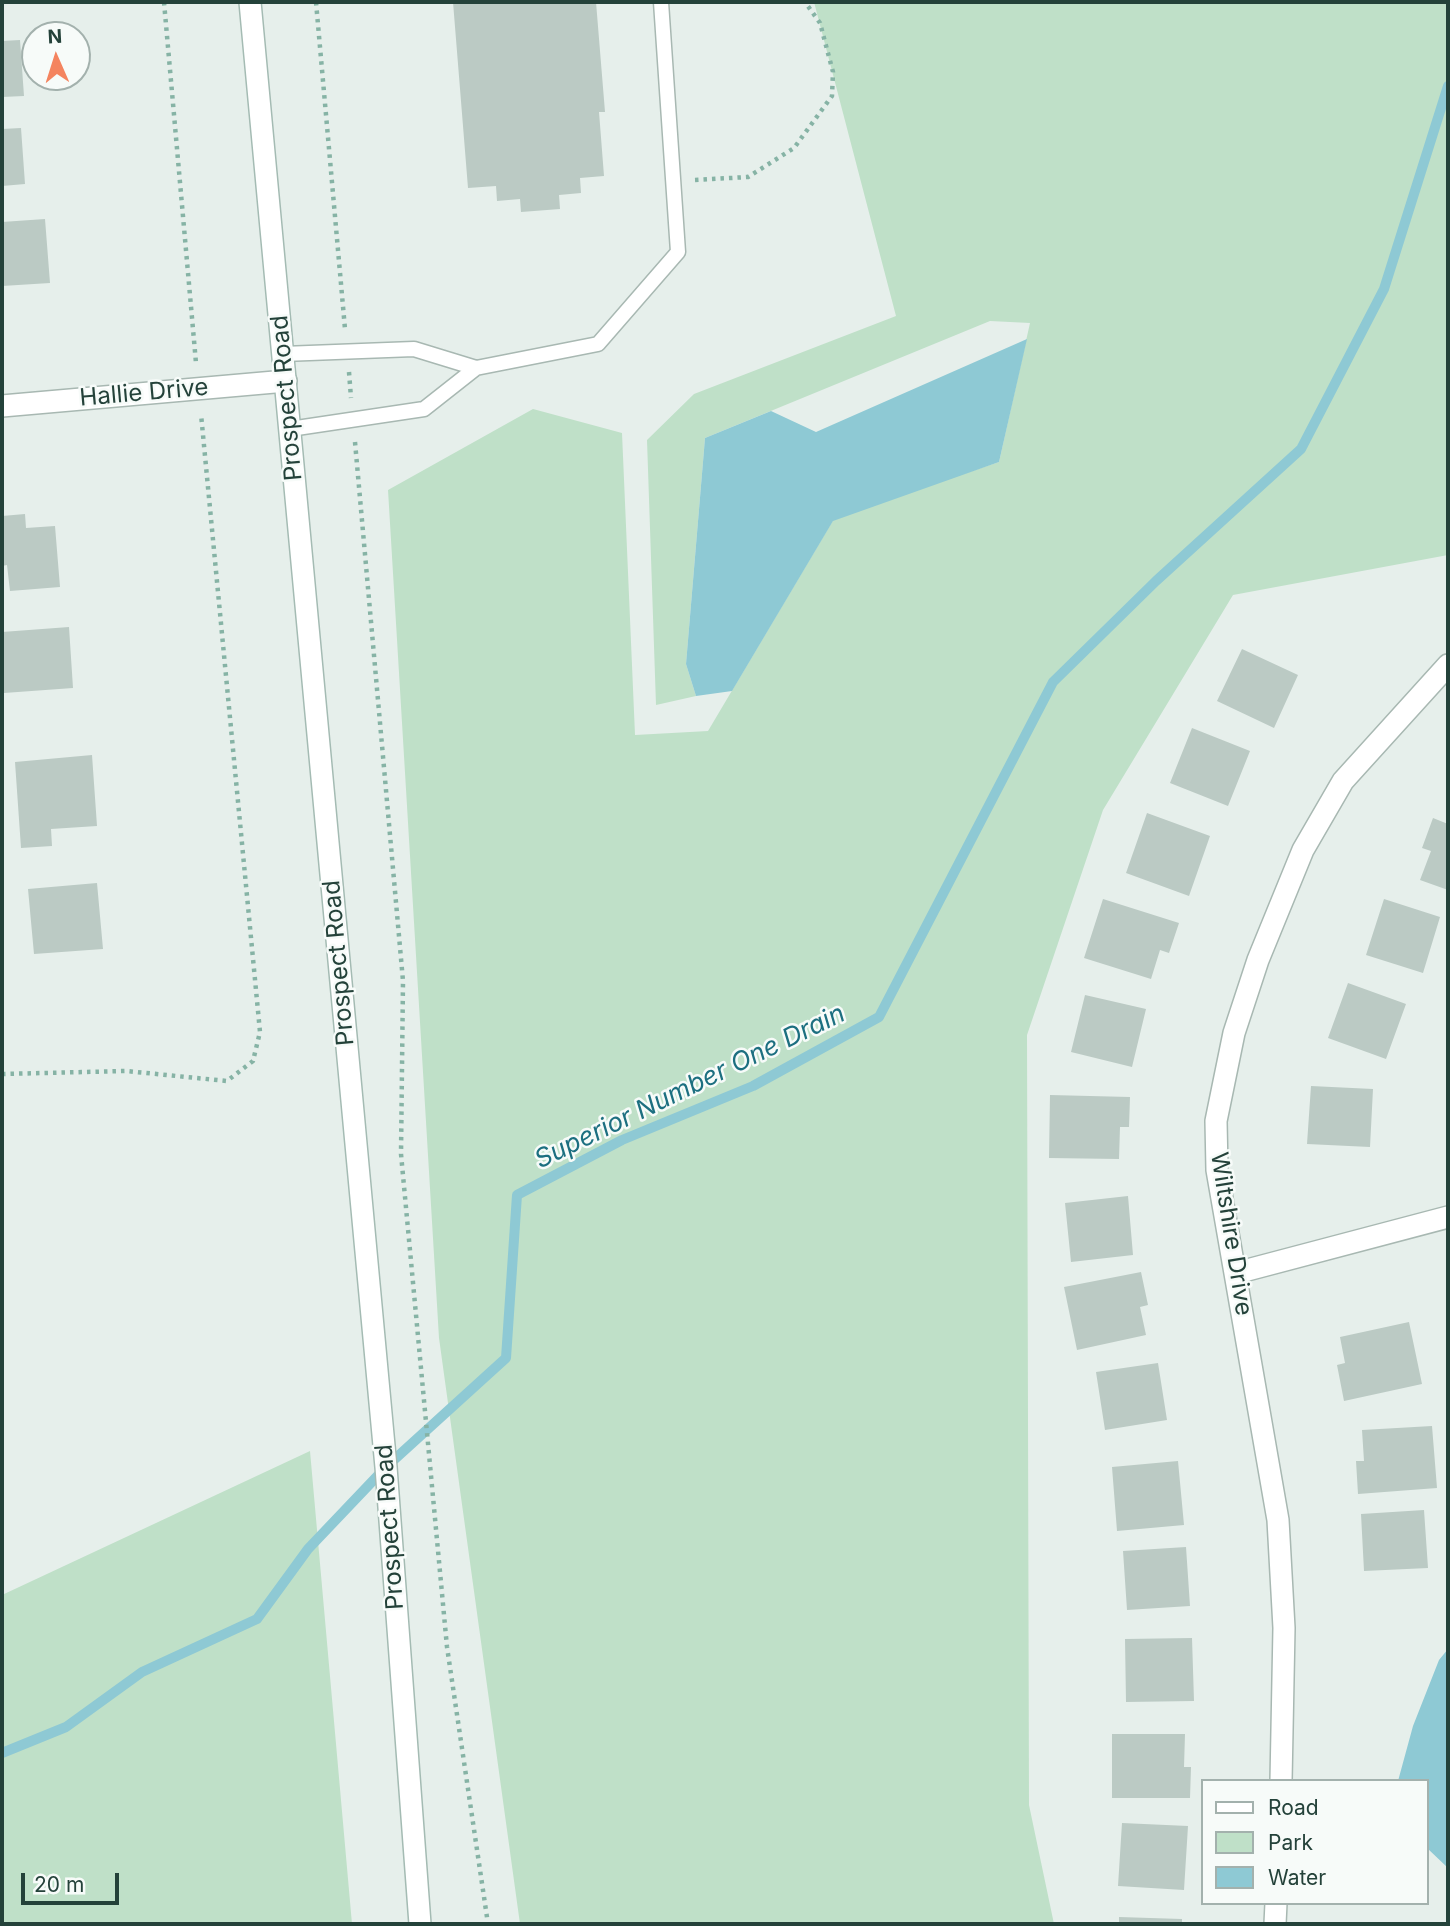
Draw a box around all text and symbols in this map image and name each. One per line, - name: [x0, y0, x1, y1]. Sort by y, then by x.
- north arrow: [21, 21, 91, 91]
- text: N: [47, 25, 63, 48]
- street label: Prospect Road: [265, 314, 309, 482]
- street label: Hallie Drive: [78, 373, 210, 413]
- street label: Prospect Road: [317, 879, 361, 1047]
- water label: Superior Number One Drain: [530, 998, 850, 1176]
- street label: Wiltshire Drive: [1204, 1150, 1258, 1318]
- street label: Prospect Road: [370, 1443, 410, 1611]
- legend: [1202, 1779, 1429, 1905]
- text: Road: [1268, 1795, 1319, 1820]
- text: Park: [1268, 1830, 1313, 1855]
- scale bar: [24, 1860, 122, 1904]
- text: Water: [1268, 1865, 1326, 1890]
- text: 20 m: [34, 1872, 84, 1897]

